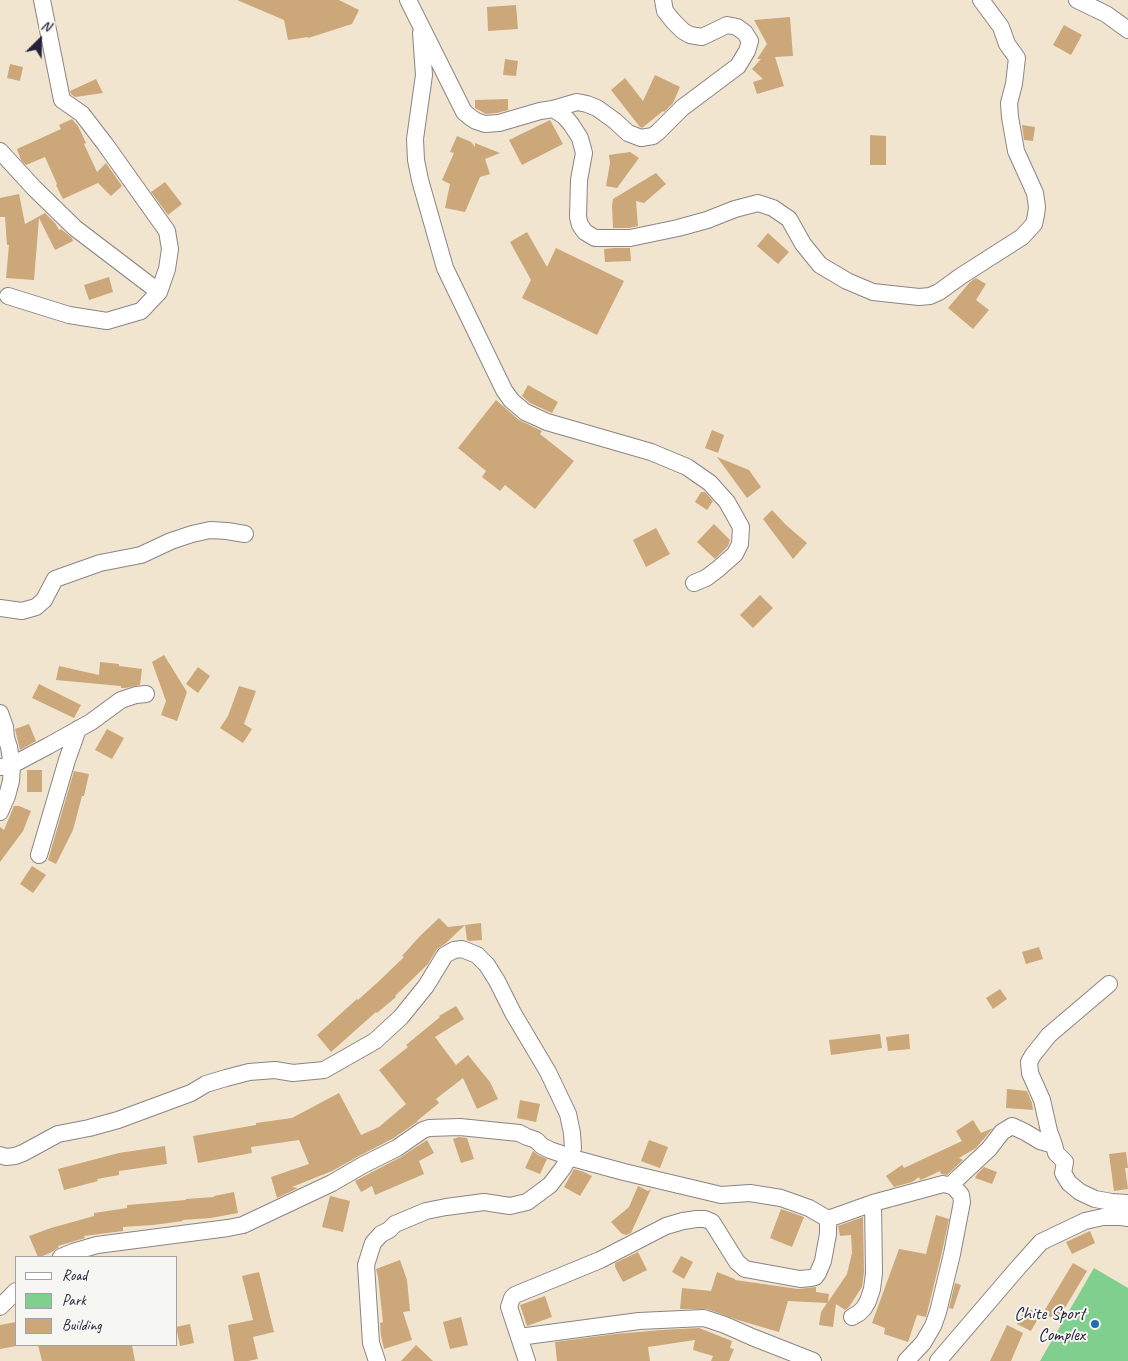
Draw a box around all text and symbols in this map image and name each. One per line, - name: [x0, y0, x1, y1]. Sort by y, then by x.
- north arrow: [15, 15, 65, 65]
- text: N: [39, 16, 53, 35]
- legend: [15, 1256, 178, 1346]
- text: Road: [62, 1266, 87, 1285]
- text: Park: [62, 1291, 86, 1310]
- place label: Chite Sport Complex: [1014, 1303, 1085, 1346]
- text: Building: [62, 1316, 101, 1335]
- marker: Chite Sport Complex: [1089, 1318, 1101, 1330]

